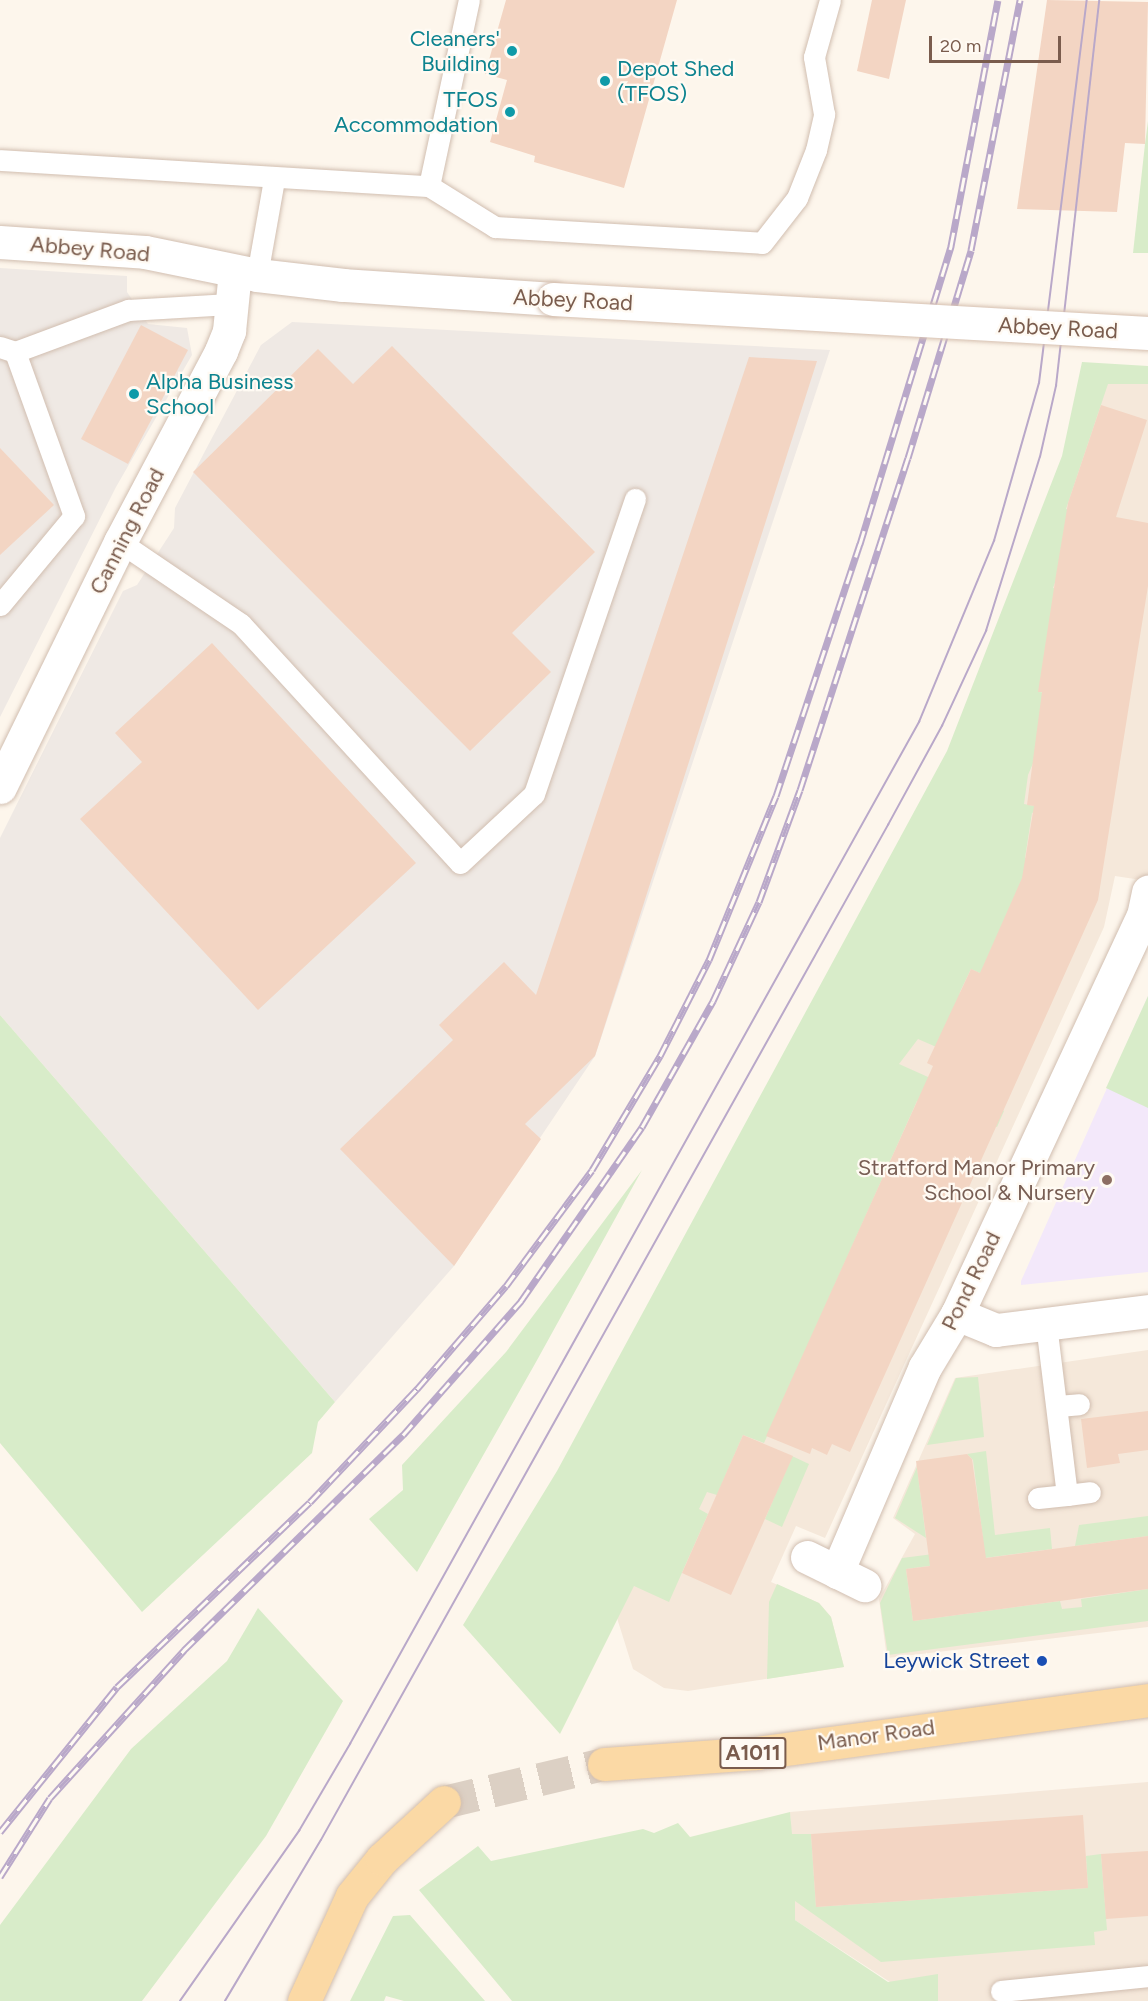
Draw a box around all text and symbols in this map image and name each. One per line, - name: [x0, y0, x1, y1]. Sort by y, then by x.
- scale bar: [932, 24, 1064, 62]
- place label: Cleaners' Building: [410, 25, 500, 76]
- text: 20 m: [940, 35, 981, 57]
- marker: Cleaners' Building: [505, 44, 519, 58]
- place label: Depot Shed (TFOS): [617, 55, 734, 106]
- marker: Depot Shed (TFOS): [598, 74, 612, 88]
- place label: TFOS Accommodation: [334, 86, 498, 138]
- marker: TFOS Accommodation: [503, 105, 517, 119]
- street label: Abbey Road: [29, 231, 151, 267]
- street label: Abbey Road: [512, 284, 634, 316]
- street label: Abbey Road: [997, 312, 1119, 344]
- place label: Alpha Business School: [146, 368, 294, 420]
- marker: Alpha Business School: [127, 387, 141, 401]
- street label: Canning Road: [84, 464, 170, 598]
- place label: Stratford Manor Primary School & Nursery: [858, 1154, 1095, 1206]
- marker: Stratford Manor Primary School & Nursery: [1100, 1173, 1114, 1187]
- street label: Pond Road: [936, 1227, 1006, 1335]
- place label: Leywick Street: [883, 1648, 1030, 1674]
- marker: Leywick Street: [1035, 1654, 1049, 1668]
- street label: Manor Road: [816, 1714, 936, 1756]
- road number: A1011: [718, 1735, 788, 1771]

